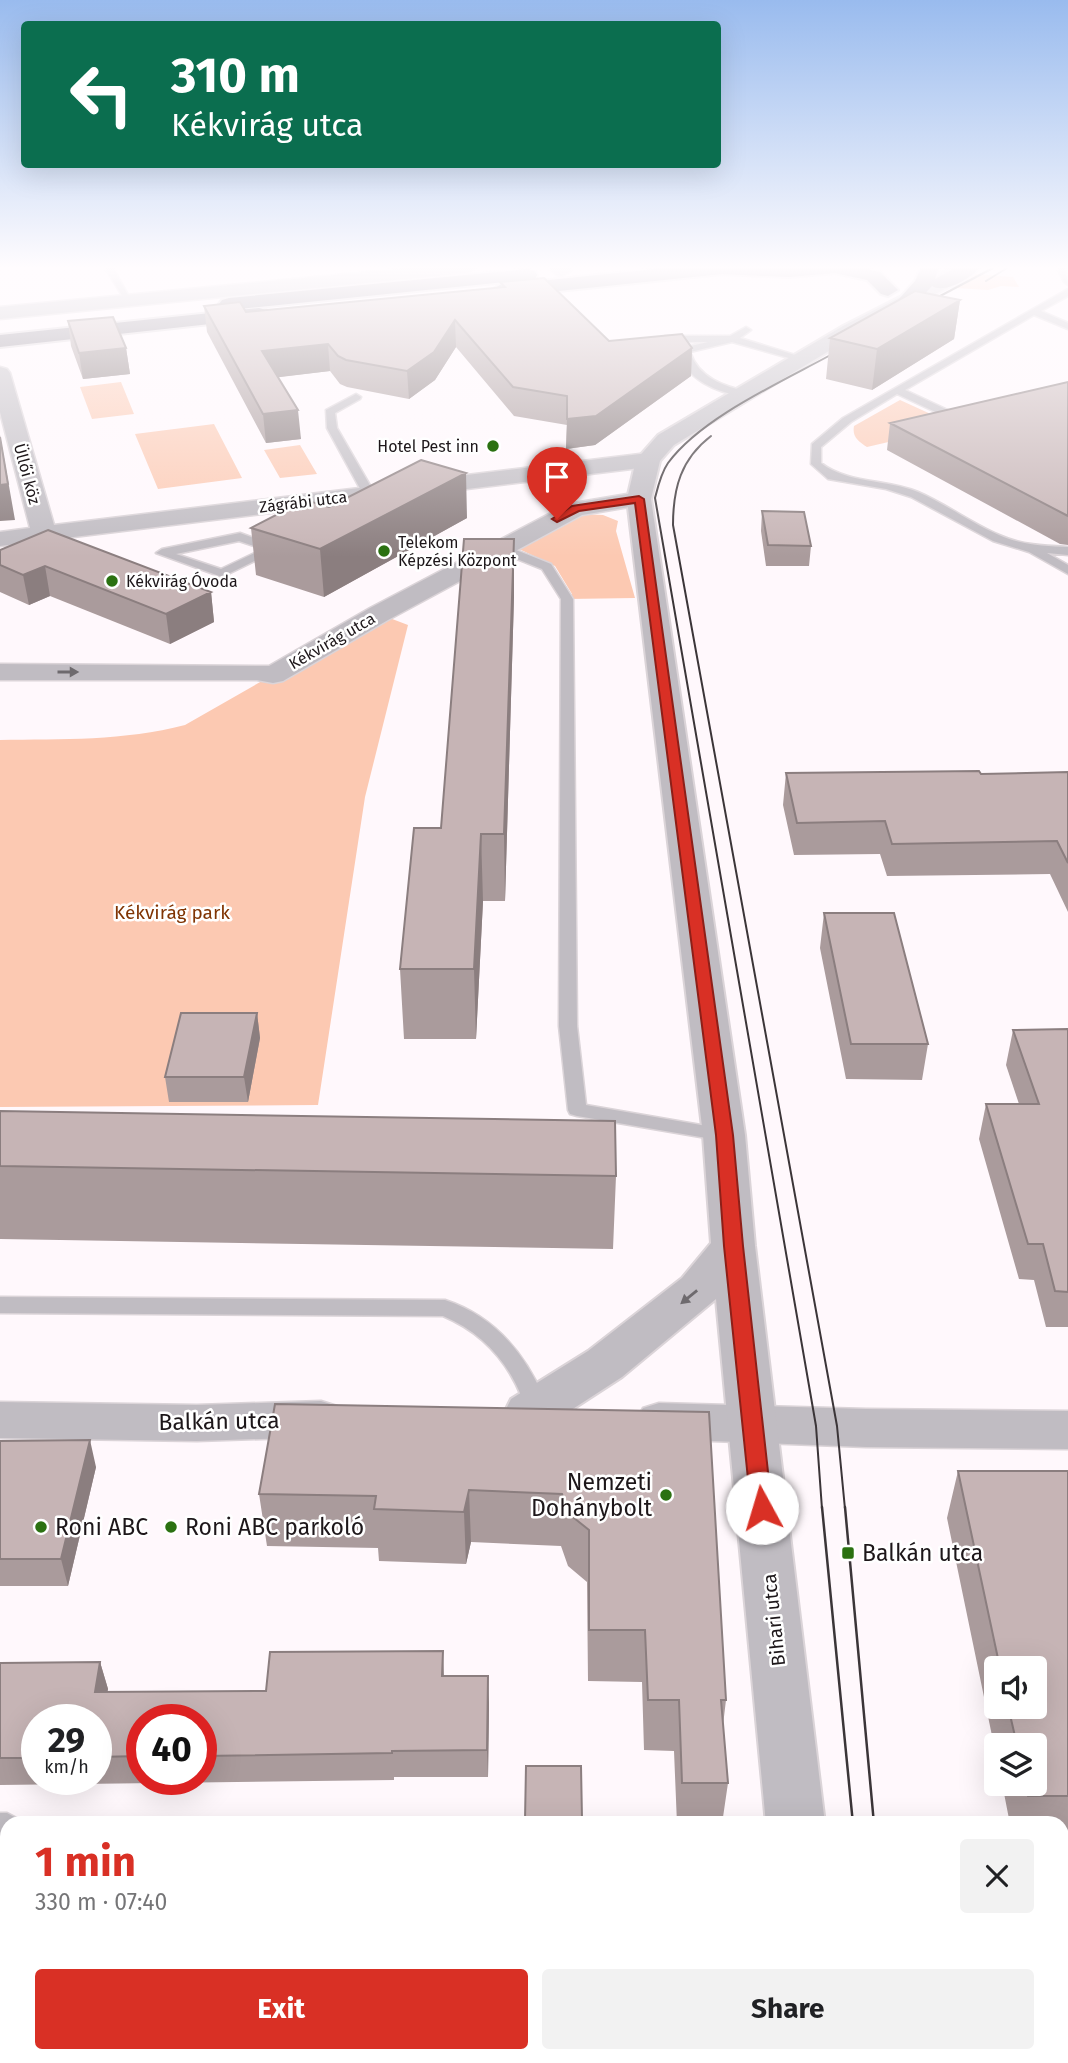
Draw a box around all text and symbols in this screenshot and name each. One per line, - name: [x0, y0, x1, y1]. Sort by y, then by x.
- text: 310 m: [171, 46, 300, 105]
- icon: left: [56, 49, 147, 140]
- text: Kékvirág utca: [171, 106, 364, 144]
- place label: Hotel Pest inn: [377, 437, 479, 456]
- marker: Hotel Pest inn: [485, 438, 501, 454]
- street label: Üllői köz: [10, 441, 44, 507]
- pin: [527, 447, 587, 519]
- icon: arrive: [538, 458, 576, 496]
- street label: Zágrábi utca: [258, 487, 348, 517]
- place label: Telekom Képzési Központ: [398, 533, 517, 570]
- marker: Telekom Képzési Központ: [376, 543, 392, 559]
- place label: Kékvirág Óvoda: [126, 571, 238, 591]
- marker: Kékvirág Óvoda: [104, 573, 120, 589]
- street label: Kékvirág utca: [286, 609, 378, 673]
- one-way arrow: [57, 666, 79, 678]
- park label: Kékvirág park: [114, 901, 230, 924]
- one-way arrow: [680, 1290, 698, 1305]
- street label: Balkán utca: [158, 1406, 280, 1436]
- place label: Nemzeti Dohánybolt: [531, 1468, 653, 1522]
- position arrow: [725, 1471, 799, 1545]
- marker: Nemzeti Dohánybolt: [658, 1487, 674, 1503]
- place label: Roni ABC: [55, 1513, 148, 1541]
- place label: Roni ABC parkoló: [185, 1513, 364, 1541]
- marker: Roni ABC: [33, 1519, 49, 1535]
- marker: Roni ABC parkoló: [163, 1519, 179, 1535]
- place label: Balkán utca: [862, 1539, 983, 1567]
- marker: Balkán utca: [840, 1545, 856, 1561]
- street label: Bihari utca: [758, 1573, 790, 1667]
- map controls: [984, 1656, 1047, 1796]
- button: sound: [984, 1656, 1047, 1719]
- speed limit sign: 40: [126, 1704, 217, 1795]
- text: 29: [48, 1719, 85, 1761]
- button: layers: [984, 1733, 1047, 1796]
- text: km/h: [44, 1756, 89, 1778]
- text: 1 min: [35, 1837, 136, 1887]
- button: close: [960, 1839, 1034, 1913]
- text: 330 m · 07:40: [35, 1888, 167, 1916]
- button: Exit: [35, 1969, 528, 2049]
- button: Share: [542, 1969, 1034, 2049]

